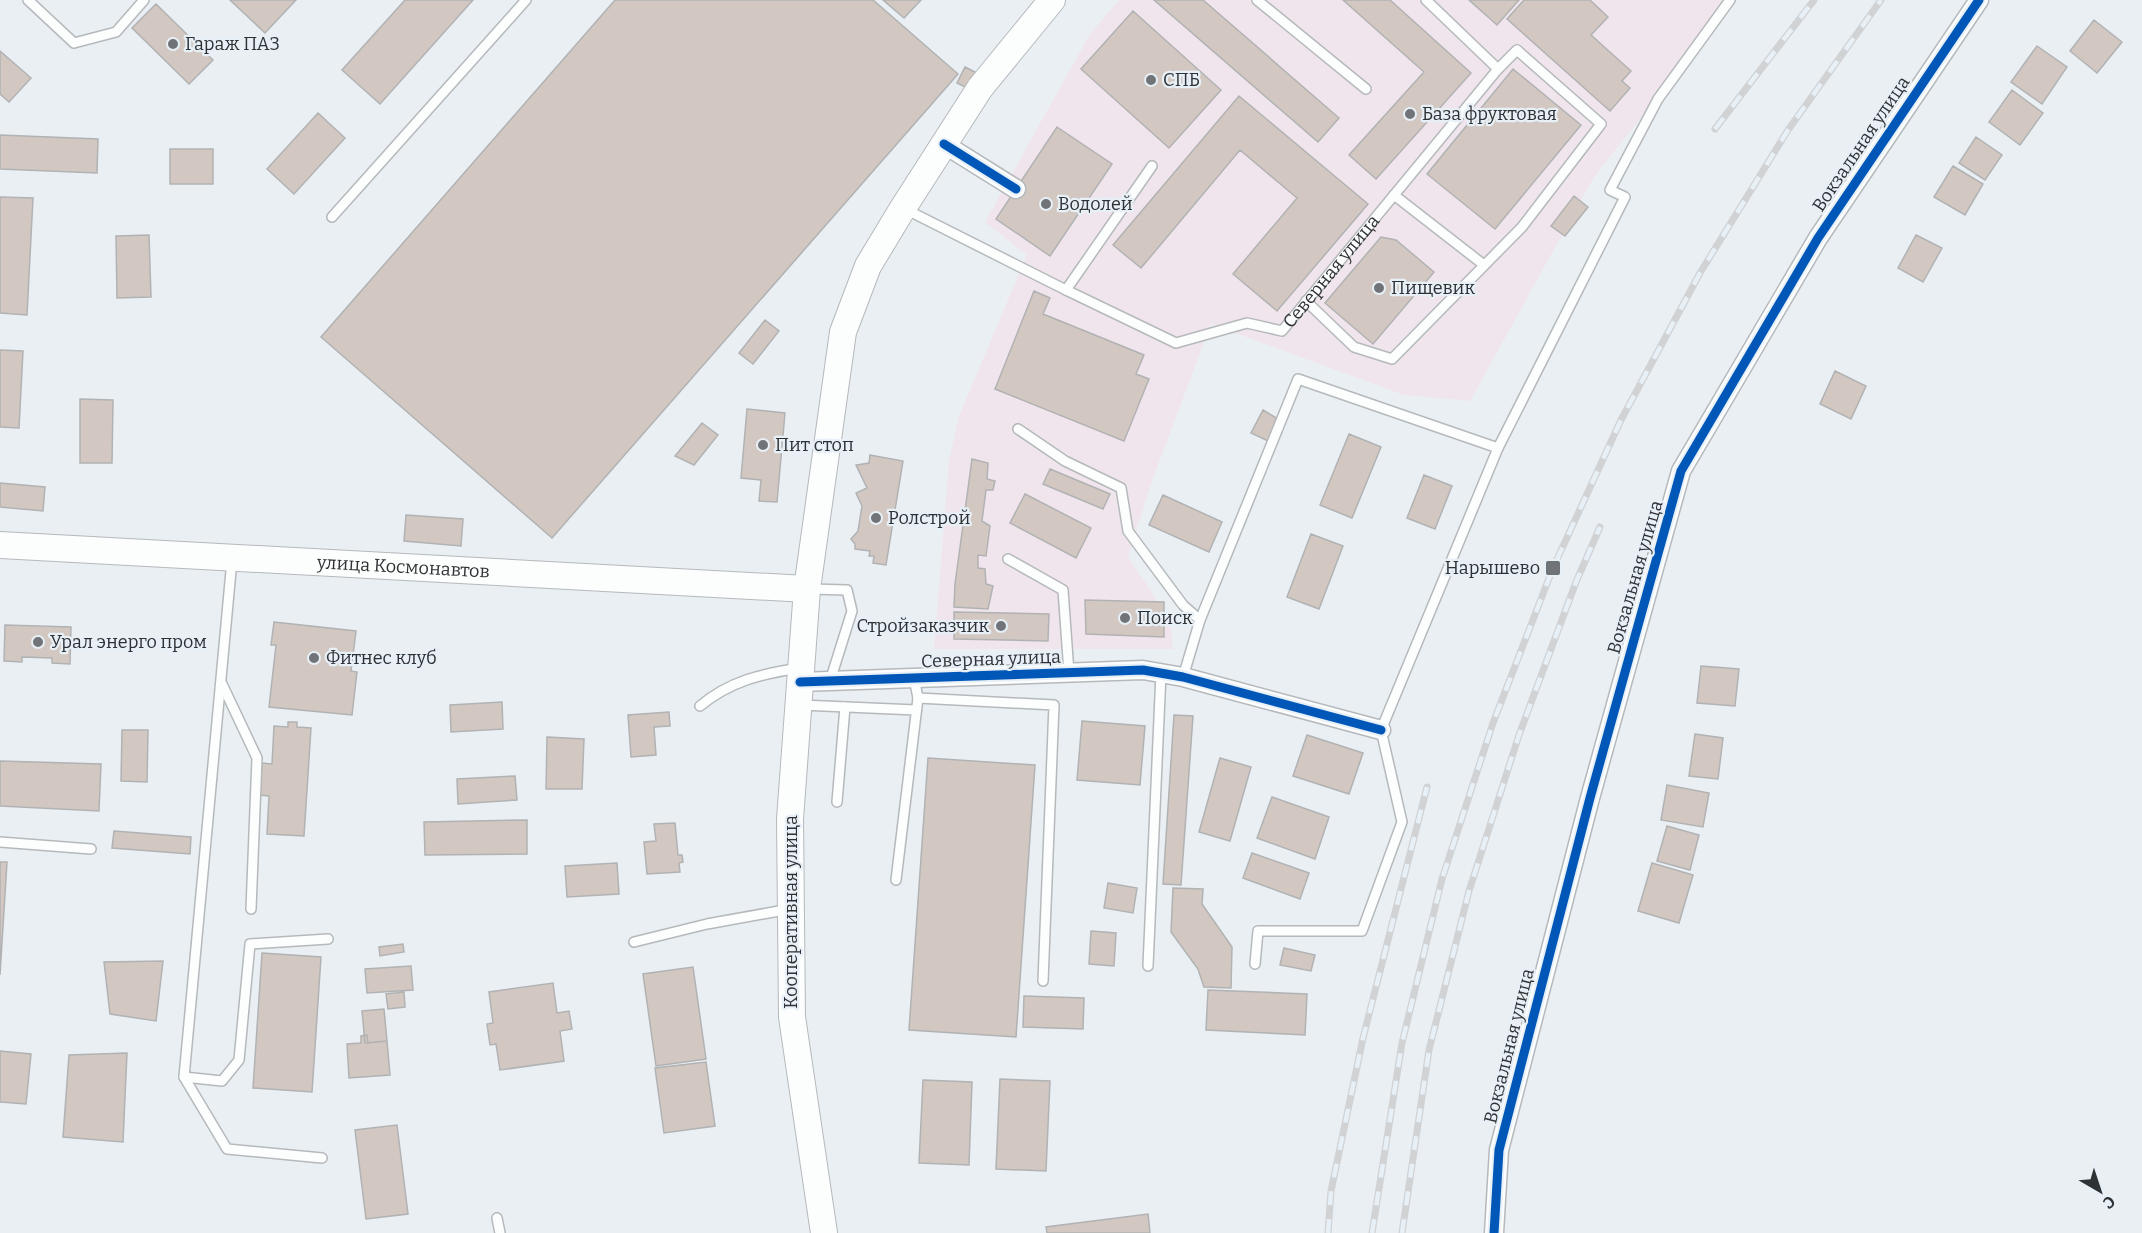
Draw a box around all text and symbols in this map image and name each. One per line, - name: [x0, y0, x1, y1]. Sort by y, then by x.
- place label: Гараж ПАЗ: [185, 33, 280, 55]
- marker: Гараж ПАЗ: [166, 37, 180, 51]
- place label: СПБ: [1163, 69, 1200, 91]
- street label: Вокзальная улица: [1808, 72, 1915, 216]
- marker: СПБ: [1144, 73, 1158, 87]
- place label: База фруктовая: [1422, 103, 1557, 125]
- marker: База фруктовая: [1403, 107, 1417, 121]
- place label: Водолей: [1058, 193, 1133, 215]
- marker: Водолей: [1039, 197, 1053, 211]
- street label: Северная улица: [1278, 210, 1384, 333]
- place label: Пищевик: [1391, 277, 1476, 299]
- marker: Пищевик: [1372, 281, 1386, 295]
- place label: Пит стоп: [775, 434, 854, 456]
- marker: Пит стоп: [756, 438, 770, 452]
- street label: Вокзальная улица: [1603, 498, 1667, 656]
- place label: Ролстрой: [888, 507, 970, 529]
- marker: Ролстрой: [869, 511, 883, 525]
- street label: улица Космонавтов: [316, 551, 490, 583]
- place label: Нарышево: [1445, 557, 1540, 579]
- marker: Нарышево: [1544, 559, 1562, 577]
- place label: Поиск: [1137, 607, 1193, 629]
- marker: Поиск: [1118, 611, 1132, 625]
- place label: Стройзаказчик: [856, 615, 989, 637]
- marker: Стройзаказчик: [994, 619, 1008, 633]
- place label: Урал энерго пром: [50, 631, 207, 653]
- marker: Урал энерго пром: [31, 635, 45, 649]
- street label: Северная улица: [921, 646, 1062, 672]
- place label: Фитнес клуб: [326, 647, 437, 669]
- marker: Фитнес клуб: [307, 651, 321, 665]
- street label: Кооперативная улица: [780, 815, 802, 1009]
- street label: Вокзальная улица: [1479, 966, 1539, 1126]
- north arrow: [2070, 1161, 2130, 1221]
- text: С: [2099, 1192, 2119, 1213]

